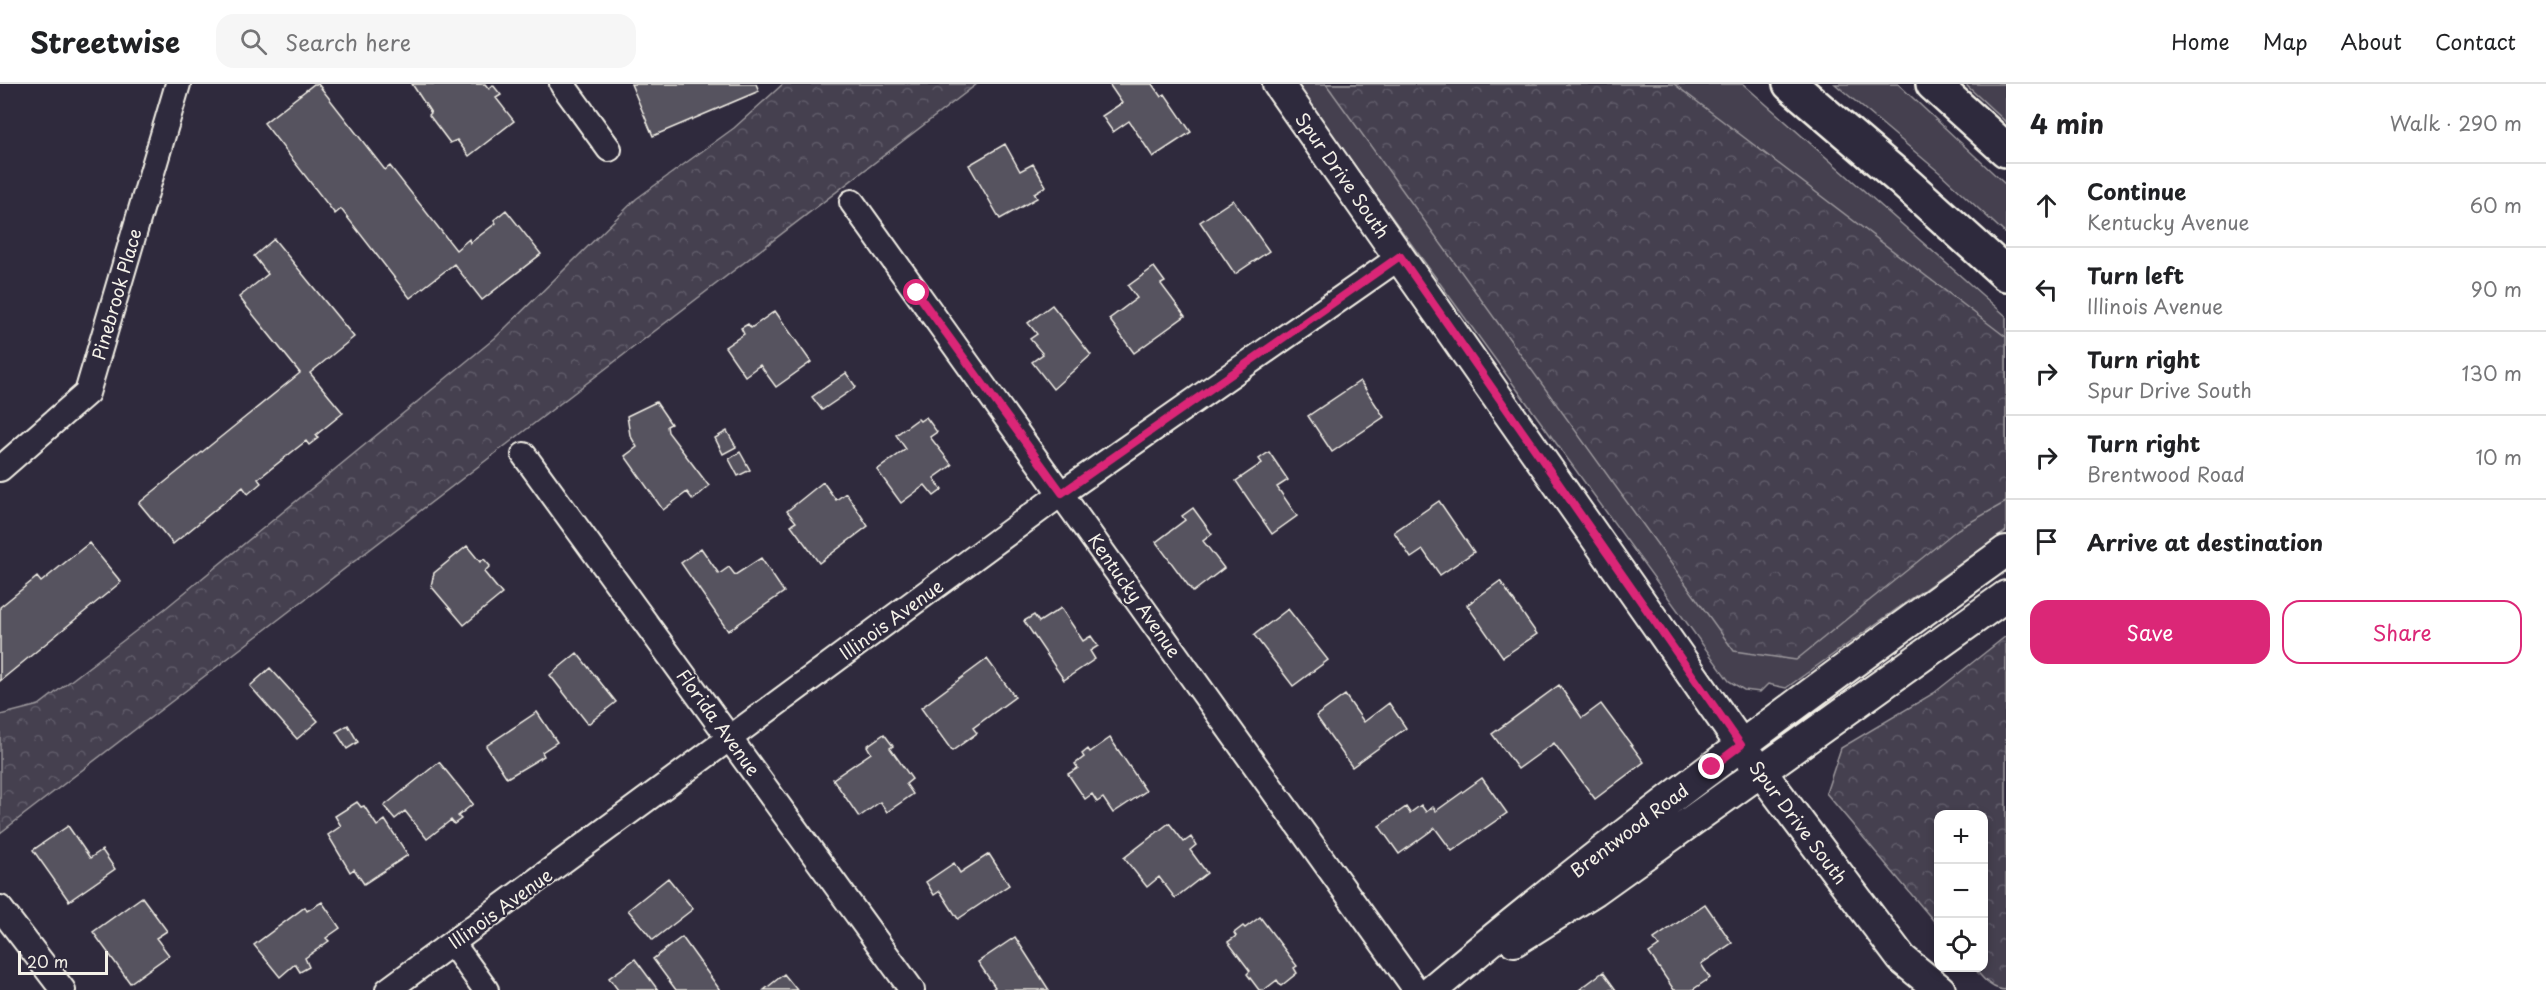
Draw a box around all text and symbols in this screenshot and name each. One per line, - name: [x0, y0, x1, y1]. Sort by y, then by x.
- search box: [216, 14, 636, 68]
- text: Streetwise: [30, 20, 180, 63]
- icon: search: [237, 25, 270, 58]
- text: Search here: [285, 25, 411, 58]
- text: Home: [2171, 25, 2230, 57]
- text: Map: [2263, 25, 2308, 57]
- text: About: [2341, 25, 2402, 57]
- text: Contact: [2435, 25, 2516, 57]
- text: 4 min: [2030, 104, 2104, 143]
- street label: Spur Drive South: [1289, 106, 1397, 244]
- text: Walk · 290 m: [2390, 108, 2522, 138]
- text: Continue: [2087, 174, 2186, 207]
- icon: ahead: [2030, 189, 2063, 222]
- text: 60 m: [2470, 190, 2522, 220]
- text: Kentucky Avenue: [2087, 207, 2249, 237]
- street label: Pinebrook Place: [84, 225, 148, 363]
- text: Turn left: [2087, 258, 2184, 291]
- icon: left: [2030, 273, 2063, 306]
- text: 90 m: [2471, 274, 2522, 304]
- route start: [903, 279, 929, 305]
- text: Illinois Avenue: [2087, 291, 2223, 321]
- text: Turn right: [2087, 342, 2200, 375]
- icon: right: [2030, 357, 2063, 390]
- text: 130 m: [2462, 358, 2522, 388]
- text: Spur Drive South: [2087, 375, 2252, 405]
- text: Turn right: [2087, 426, 2200, 459]
- icon: right: [2030, 441, 2063, 474]
- text: 10 m: [2475, 442, 2522, 472]
- text: Brentwood Road: [2087, 459, 2245, 489]
- icon: arrive: [2030, 525, 2063, 558]
- text: Arrive at destination: [2087, 525, 2323, 558]
- street label: Kentucky Avenue: [1082, 527, 1188, 663]
- street label: Illinois Avenue: [834, 572, 949, 666]
- button: Save: [2030, 600, 2270, 664]
- button: Share: [2282, 600, 2522, 664]
- street label: Florida Avenue: [671, 663, 767, 781]
- route end: [1698, 753, 1724, 779]
- street label: Spur Drive South: [1744, 755, 1854, 889]
- street label: Brentwood Road: [1564, 776, 1694, 884]
- map controls: [1934, 810, 1988, 972]
- button: +: [1934, 810, 1988, 864]
- street label: Illinois Avenue: [443, 861, 558, 955]
- button: −: [1934, 864, 1988, 918]
- button: locate: [1934, 918, 1988, 972]
- scale bar: [18, 948, 108, 976]
- text: 20 m: [27, 949, 68, 973]

